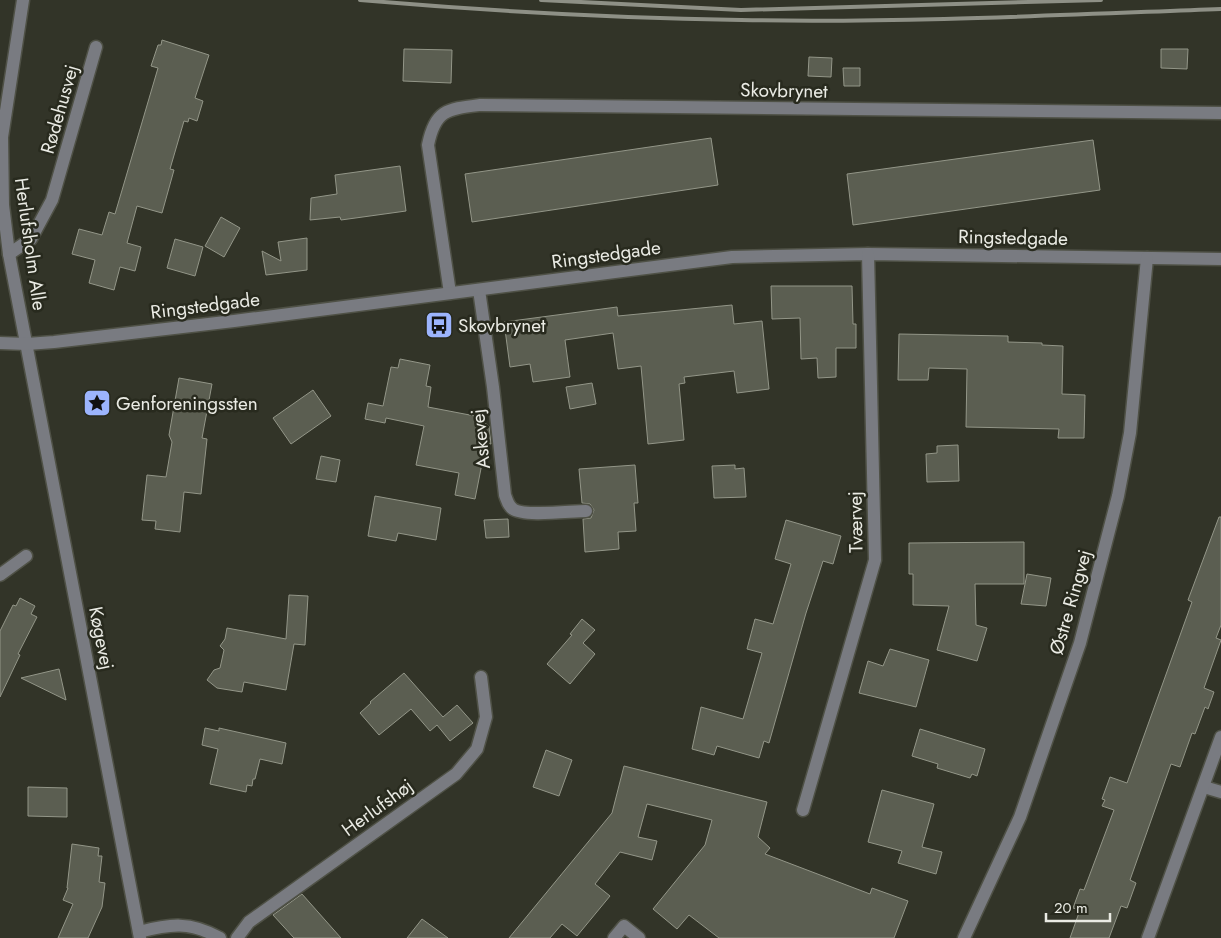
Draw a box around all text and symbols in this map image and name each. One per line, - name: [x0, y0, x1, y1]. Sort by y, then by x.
- street label: Rødehusvej: [34, 61, 85, 157]
- street label: Skovbrynet: [740, 76, 828, 105]
- street label: Herlufsholm Alle: [8, 176, 53, 312]
- street label: Ringstedgade: [958, 223, 1068, 252]
- street label: Ringstedgade: [550, 233, 663, 276]
- street label: Ringstedgade: [149, 285, 261, 326]
- bus stop icon: Skovbrynet: [424, 310, 454, 340]
- place label: Skovbrynet: [458, 312, 546, 339]
- place icon: Genforeningssten: [82, 388, 112, 418]
- place label: Genforeningssten: [116, 390, 258, 417]
- street label: Askevej: [464, 408, 497, 470]
- street label: Tværvej: [841, 491, 870, 553]
- street label: Østre Ringvej: [1043, 547, 1098, 658]
- street label: Køgevej: [82, 604, 121, 672]
- street label: Herlufshøj: [336, 772, 419, 843]
- scale bar: [1046, 890, 1110, 922]
- text: 20 m: [1054, 897, 1088, 919]

